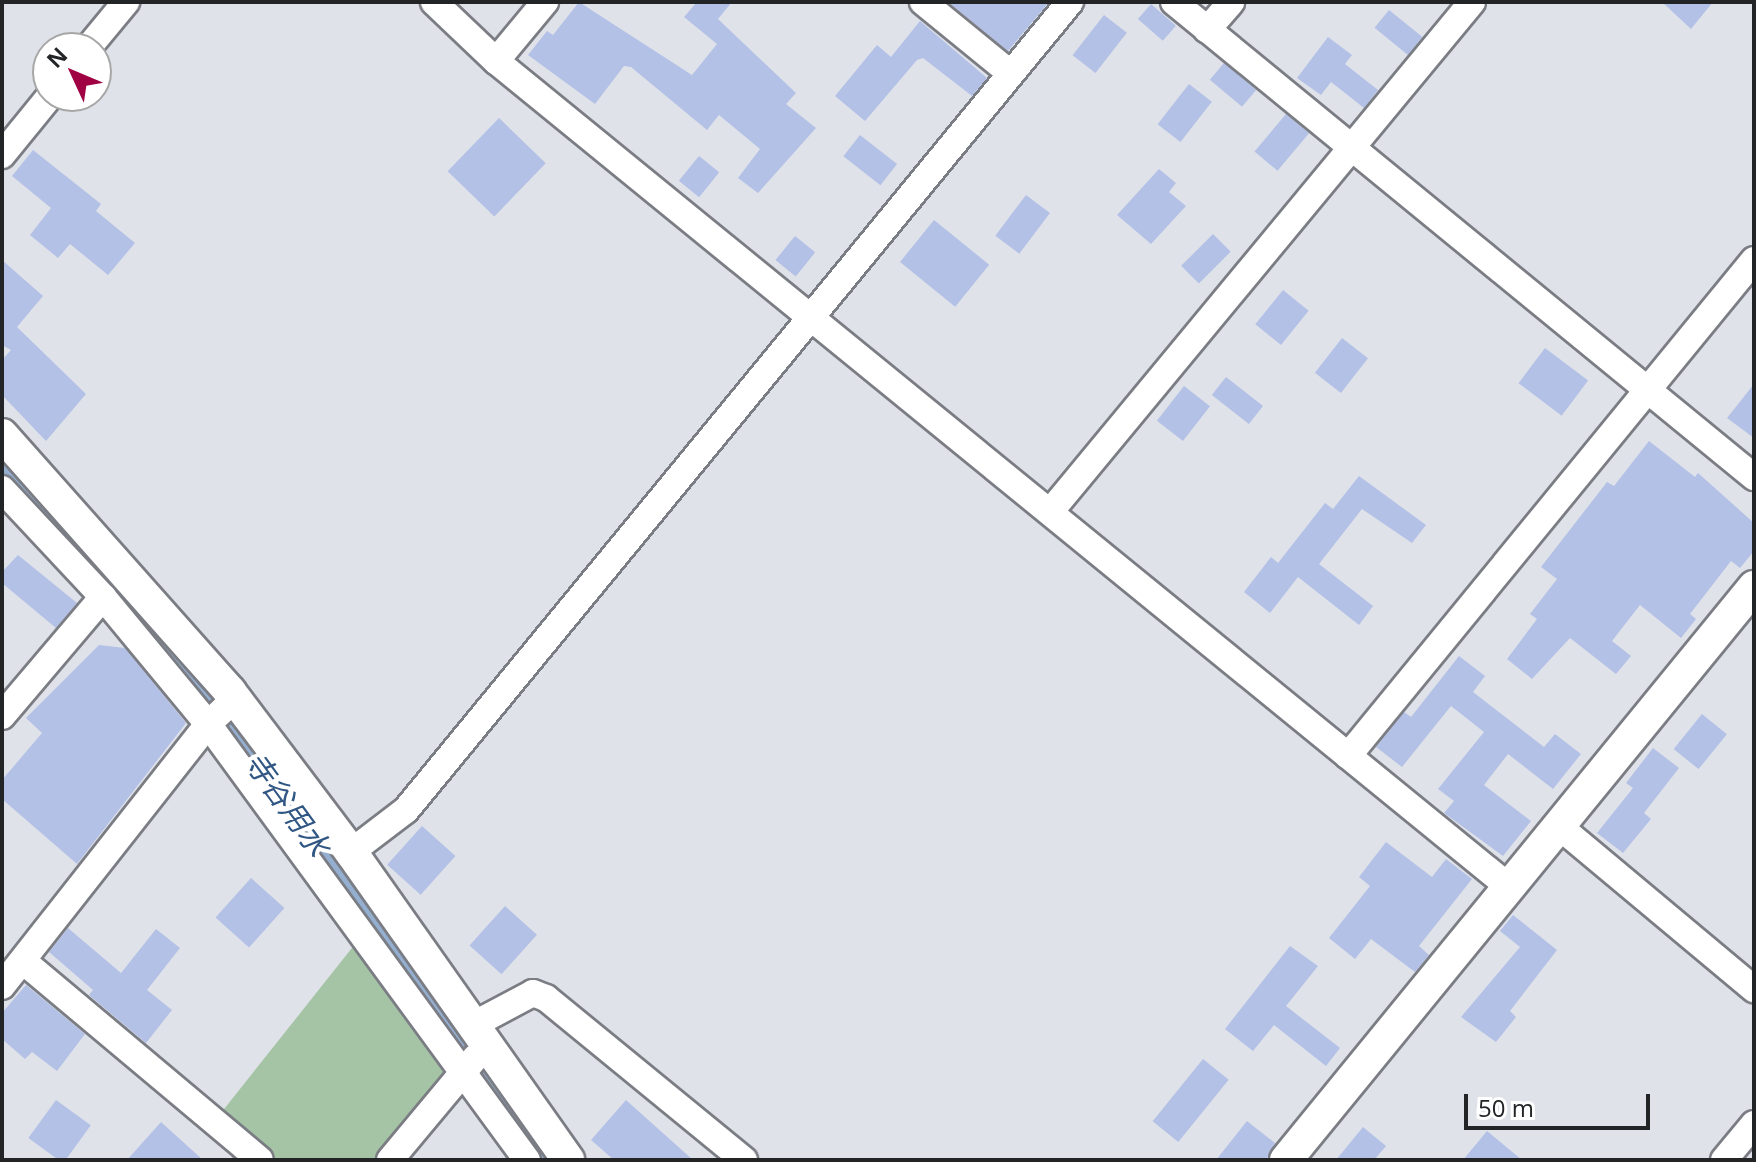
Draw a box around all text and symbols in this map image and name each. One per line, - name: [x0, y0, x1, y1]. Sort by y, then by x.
- north arrow: [32, 32, 112, 112]
- text: N: [39, 40, 73, 74]
- water label: 寺谷用水: [237, 745, 337, 863]
- scale bar: [1468, 1078, 1654, 1128]
- text: 50 m: [1478, 1091, 1534, 1124]

